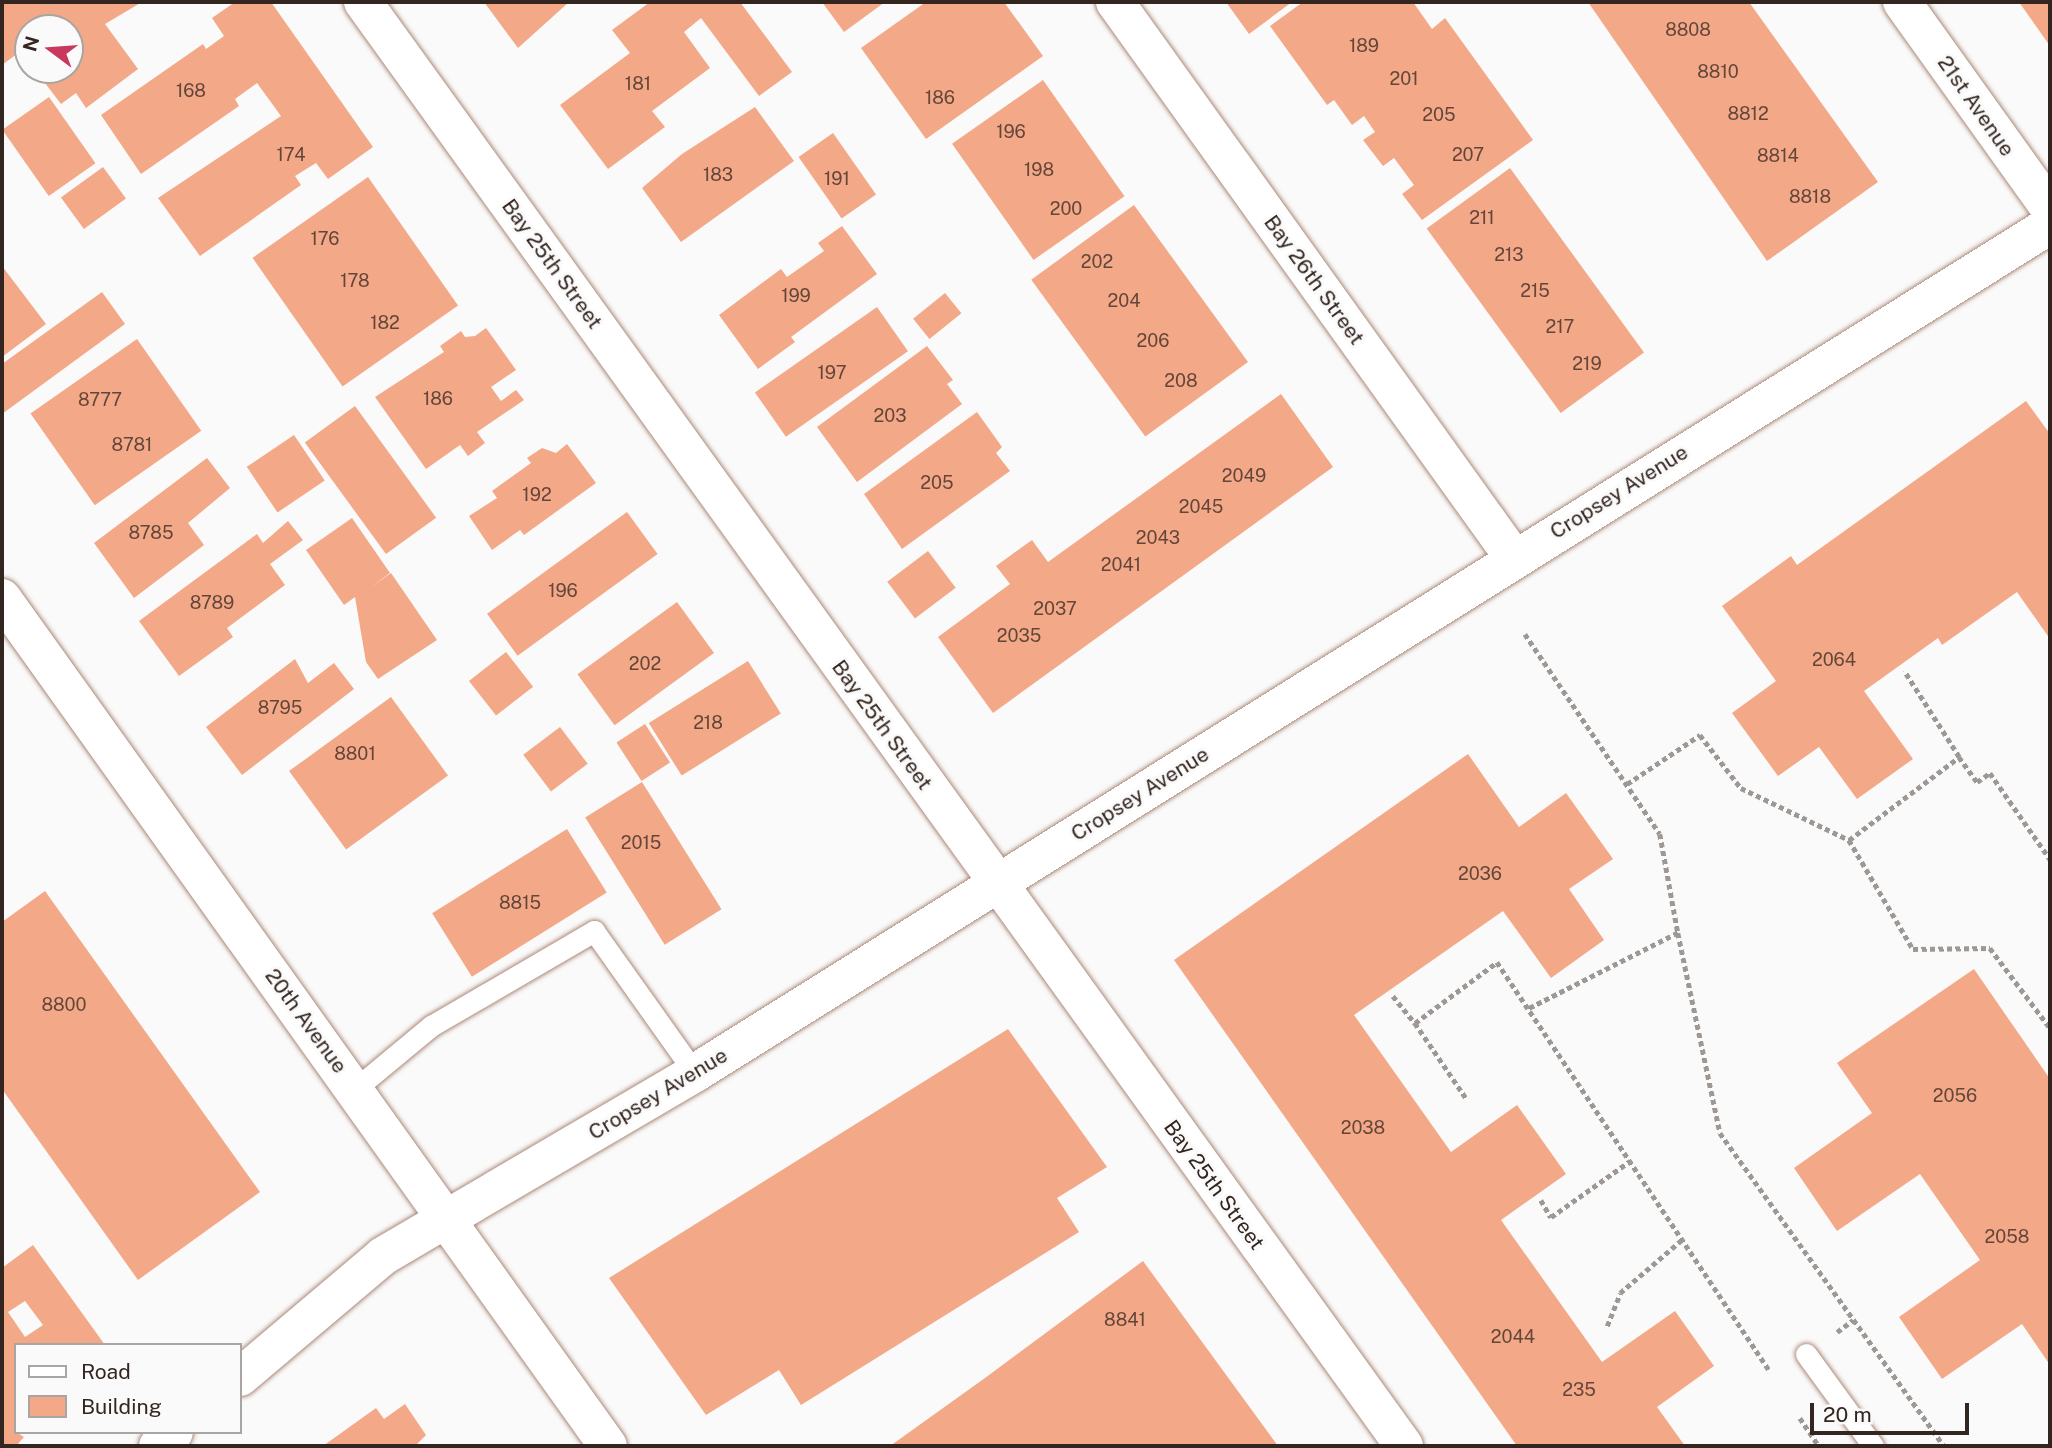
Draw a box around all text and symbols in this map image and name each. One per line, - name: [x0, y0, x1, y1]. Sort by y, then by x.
- north arrow: [14, 14, 84, 84]
- house number: 8808: [1665, 19, 1711, 41]
- text: N: [18, 34, 43, 54]
- house number: 189: [1349, 35, 1379, 57]
- street label: 21st Avenue: [1932, 51, 2020, 161]
- house number: 8810: [1697, 61, 1739, 83]
- house number: 201: [1389, 68, 1419, 90]
- house number: 181: [625, 73, 651, 95]
- house number: 168: [176, 80, 206, 102]
- house number: 186: [925, 87, 955, 109]
- house number: 8812: [1727, 103, 1769, 125]
- house number: 205: [1422, 104, 1456, 126]
- house number: 196: [996, 121, 1026, 143]
- house number: 174: [277, 144, 305, 166]
- house number: 207: [1452, 144, 1484, 166]
- house number: 8814: [1757, 145, 1799, 167]
- house number: 198: [1024, 159, 1054, 181]
- house number: 183: [703, 164, 733, 186]
- house number: 191: [824, 168, 850, 190]
- house number: 8818: [1789, 186, 1831, 208]
- street label: Bay 25th Street: [496, 194, 608, 334]
- house number: 200: [1050, 198, 1082, 220]
- house number: 211: [1469, 207, 1495, 229]
- street label: Bay 26th Street: [1259, 210, 1369, 350]
- house number: 176: [311, 228, 339, 250]
- house number: 213: [1494, 244, 1524, 266]
- house number: 202: [1081, 251, 1113, 273]
- house number: 178: [340, 270, 370, 292]
- house number: 215: [1520, 280, 1550, 302]
- house number: 199: [781, 285, 811, 307]
- house number: 204: [1107, 290, 1141, 312]
- house number: 182: [370, 312, 400, 334]
- house number: 217: [1546, 316, 1574, 338]
- house number: 206: [1137, 330, 1169, 352]
- house number: 219: [1572, 353, 1602, 375]
- house number: 197: [817, 362, 847, 384]
- house number: 208: [1164, 370, 1198, 392]
- house number: 186: [423, 388, 453, 410]
- house number: 8777: [78, 389, 122, 411]
- house number: 203: [874, 405, 906, 427]
- house number: 8781: [112, 434, 152, 456]
- street label: Cropsey Avenue: [1545, 440, 1693, 544]
- house number: 2049: [1222, 465, 1266, 487]
- house number: 205: [920, 472, 954, 494]
- house number: 192: [522, 484, 552, 506]
- house number: 2045: [1179, 496, 1223, 518]
- house number: 8785: [129, 522, 173, 544]
- house number: 2043: [1136, 527, 1180, 549]
- house number: 2041: [1101, 554, 1141, 576]
- house number: 196: [548, 580, 578, 602]
- house number: 8789: [190, 592, 234, 614]
- house number: 2037: [1033, 598, 1077, 620]
- house number: 2035: [997, 625, 1041, 647]
- house number: 2064: [1812, 649, 1856, 671]
- house number: 202: [629, 653, 661, 675]
- street label: Bay 25th Street: [826, 655, 938, 795]
- house number: 8795: [258, 697, 302, 719]
- house number: 218: [693, 712, 723, 734]
- street label: Cropsey Avenue: [1066, 742, 1214, 846]
- house number: 8801: [334, 743, 376, 765]
- house number: 2015: [621, 832, 661, 854]
- house number: 2036: [1458, 863, 1502, 885]
- house number: 8815: [499, 892, 541, 914]
- street label: 20th Avenue: [260, 964, 352, 1078]
- house number: 8800: [42, 994, 86, 1016]
- street label: Cropsey Avenue: [584, 1043, 732, 1145]
- house number: 2056: [1933, 1085, 1977, 1107]
- street label: Bay 25th Street: [1158, 1115, 1270, 1255]
- house number: 2038: [1341, 1117, 1385, 1139]
- house number: 2058: [1985, 1226, 2029, 1248]
- house number: 8841: [1104, 1309, 1146, 1331]
- house number: 2044: [1491, 1326, 1535, 1348]
- legend: [14, 1343, 242, 1434]
- text: Road: [81, 1359, 131, 1384]
- house number: 235: [1562, 1379, 1596, 1401]
- scale bar: [1814, 1388, 1973, 1432]
- text: Building: [81, 1394, 162, 1419]
- text: 20 m: [1823, 1402, 1872, 1427]

